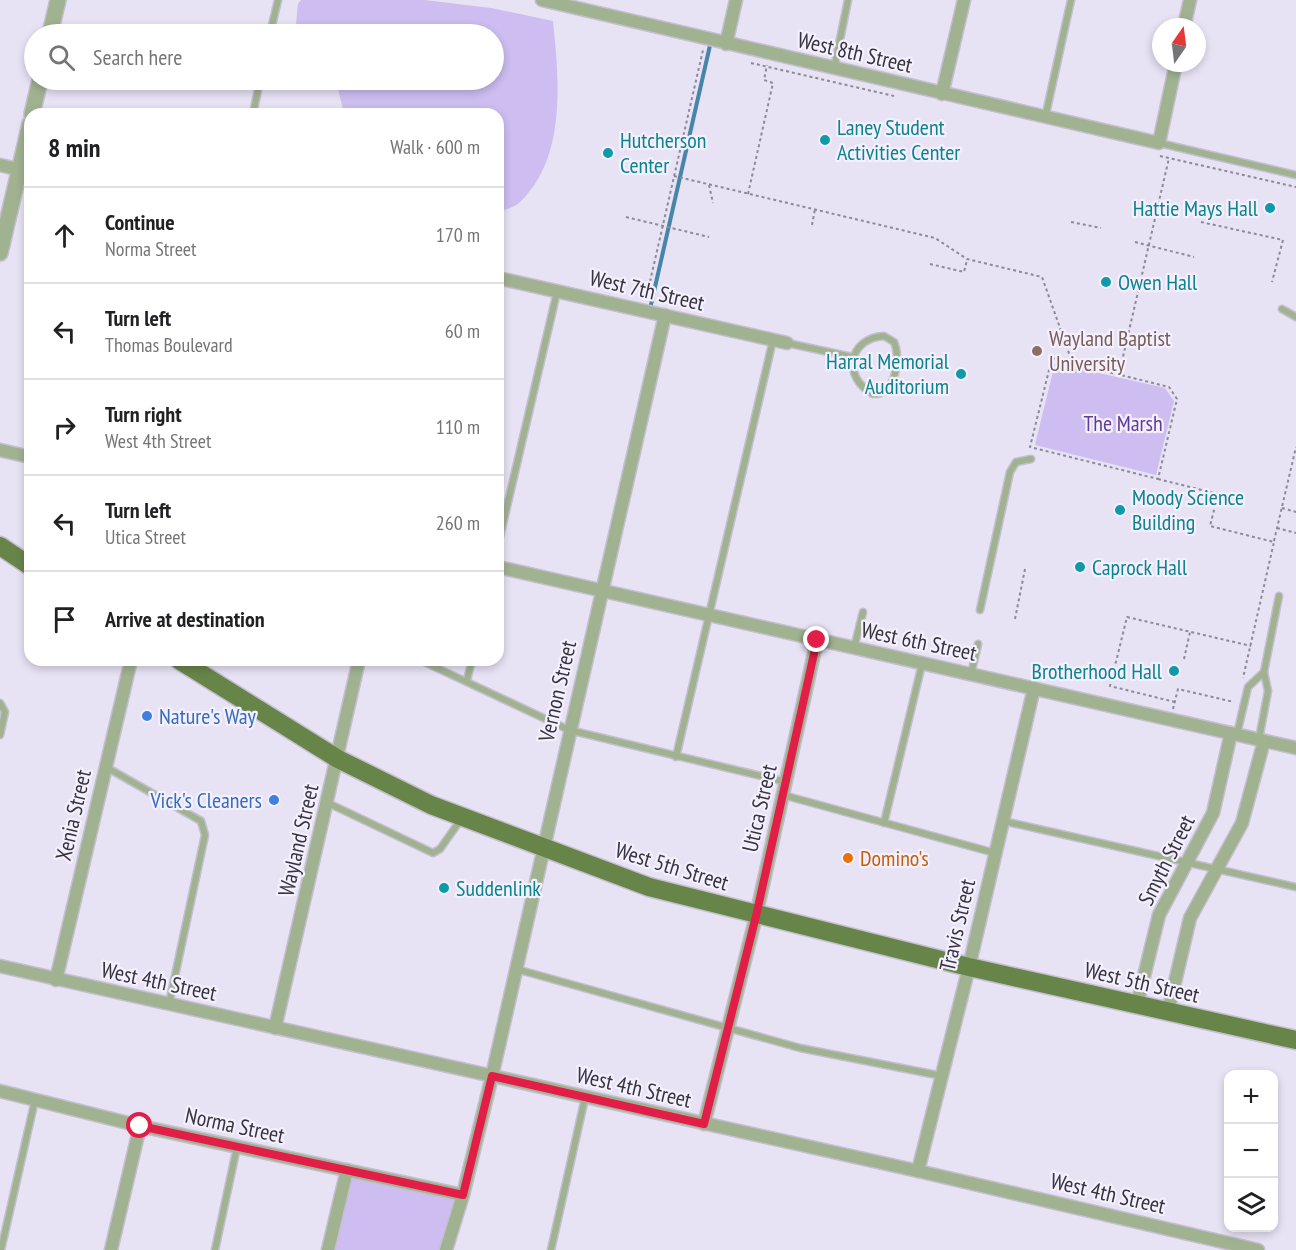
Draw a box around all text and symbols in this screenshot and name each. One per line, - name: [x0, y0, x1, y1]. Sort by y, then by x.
- north arrow: [1152, 18, 1206, 72]
- search box: [24, 24, 504, 90]
- street label: West 8th Street: [795, 25, 915, 79]
- icon: search: [45, 41, 78, 74]
- text: Search here: [93, 43, 182, 71]
- place label: Laney Student Activities Center: [837, 113, 960, 166]
- place label: Hutcherson Center: [620, 126, 706, 179]
- text: 8 min: [48, 131, 101, 164]
- marker: Laney Student Activities Center: [818, 133, 832, 147]
- text: Walk · 600 m: [390, 134, 480, 160]
- marker: Hutcherson Center: [601, 146, 615, 160]
- place label: Hattie Mays Hall: [1133, 194, 1259, 222]
- marker: Hattie Mays Hall: [1263, 201, 1277, 215]
- text: Continue: [105, 208, 175, 236]
- icon: ahead: [48, 219, 81, 252]
- text: 170 m: [436, 222, 480, 248]
- text: Norma Street: [105, 236, 197, 262]
- street label: West 7th Street: [587, 263, 707, 317]
- place label: Owen Hall: [1118, 268, 1198, 296]
- marker: Owen Hall: [1099, 275, 1113, 289]
- text: Turn left: [105, 304, 171, 332]
- icon: left: [48, 315, 81, 348]
- text: 60 m: [445, 318, 480, 344]
- place label: Wayland Baptist University: [1049, 324, 1171, 377]
- text: Thomas Boulevard: [105, 332, 233, 358]
- marker: Wayland Baptist University: [1030, 344, 1044, 358]
- place label: Harral Memorial Auditorium: [826, 347, 950, 400]
- marker: Harral Memorial Auditorium: [954, 367, 968, 381]
- text: Turn right: [105, 400, 182, 428]
- park label: The Marsh: [1083, 409, 1163, 437]
- icon: right: [48, 411, 81, 444]
- text: 110 m: [436, 414, 480, 440]
- text: West 4th Street: [105, 428, 211, 454]
- place label: Moody Science Building: [1132, 483, 1244, 536]
- text: Turn left: [105, 496, 171, 524]
- marker: Moody Science Building: [1113, 503, 1127, 517]
- icon: left: [48, 507, 81, 540]
- text: 260 m: [436, 510, 480, 536]
- text: Utica Street: [105, 524, 186, 550]
- place label: Caprock Hall: [1092, 553, 1188, 581]
- marker: Caprock Hall: [1073, 560, 1087, 574]
- icon: arrive: [48, 603, 81, 636]
- text: Arrive at destination: [105, 605, 265, 633]
- street label: West 6th Street: [859, 615, 979, 667]
- route end: [803, 626, 829, 652]
- street label: Vernon Street: [532, 638, 582, 745]
- place label: Brotherhood Hall: [1032, 657, 1163, 685]
- marker: Brotherhood Hall: [1167, 664, 1181, 678]
- place label: Nature's Way: [159, 702, 256, 730]
- marker: Nature's Way: [140, 709, 154, 723]
- street label: Utica Street: [735, 761, 783, 855]
- street label: Xenia Street: [49, 767, 97, 863]
- street label: Wayland Street: [271, 781, 325, 899]
- place label: Vick's Cleaners: [149, 786, 262, 814]
- marker: Vick's Cleaners: [267, 793, 281, 807]
- street label: Smyth Street: [1131, 810, 1201, 910]
- street label: West 5th Street: [612, 835, 732, 897]
- place label: Domino's: [860, 844, 929, 872]
- marker: Domino's: [841, 851, 855, 865]
- place label: Suddenlink: [456, 874, 541, 902]
- street label: Travis Street: [933, 876, 981, 974]
- marker: Suddenlink: [437, 881, 451, 895]
- street label: West 4th Street: [99, 955, 219, 1007]
- street label: West 5th Street: [1082, 955, 1202, 1009]
- street label: West 4th Street: [574, 1060, 694, 1114]
- map controls: [1224, 1070, 1278, 1232]
- button: +: [1224, 1070, 1278, 1124]
- street label: Norma Street: [183, 1101, 287, 1149]
- route start: [126, 1112, 152, 1138]
- button: −: [1224, 1124, 1278, 1178]
- street label: West 4th Street: [1048, 1166, 1168, 1220]
- button: layers: [1224, 1178, 1278, 1232]

